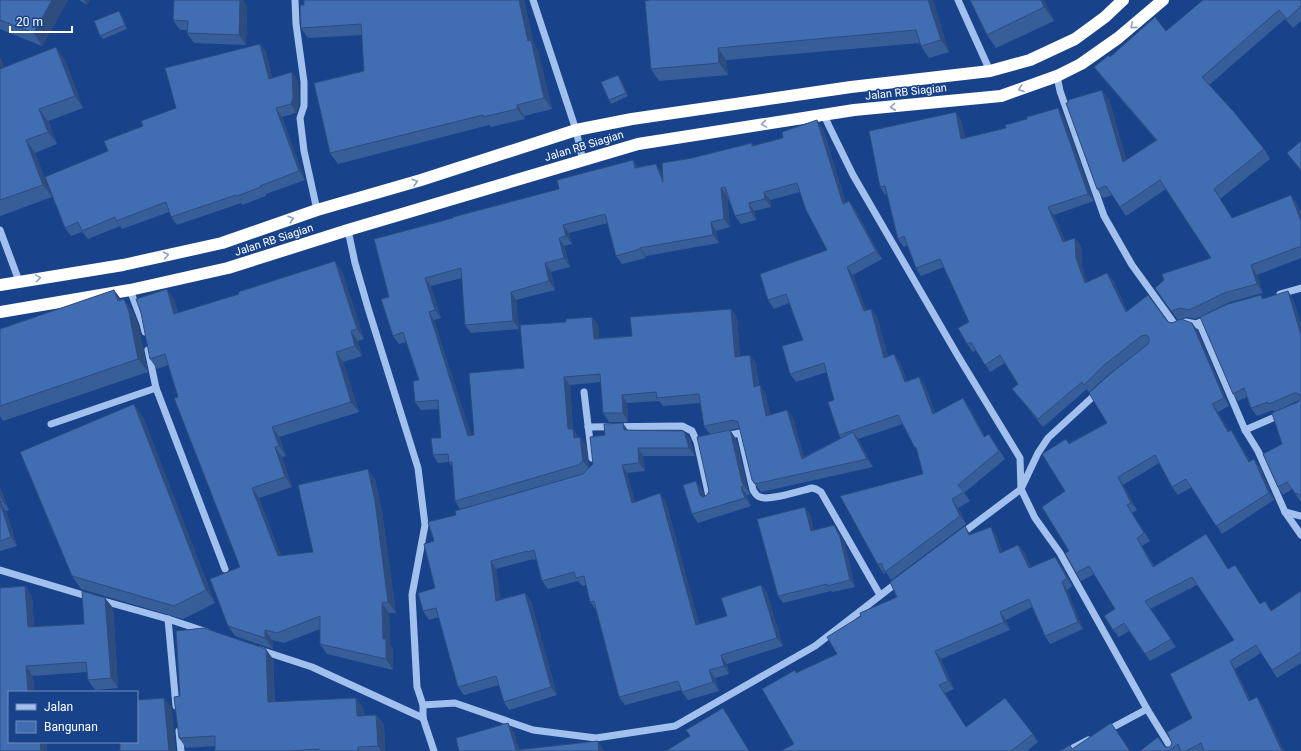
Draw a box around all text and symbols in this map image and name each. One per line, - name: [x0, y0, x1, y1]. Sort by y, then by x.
- scale bar: [10, 8, 72, 34]
- text: 20 m: [16, 15, 43, 29]
- one-way arrow: [1130, 21, 1138, 28]
- street label: Jalan RB Siagian: [865, 81, 947, 103]
- one-way arrow: [1017, 84, 1024, 92]
- one-way arrow: [889, 102, 896, 111]
- one-way arrow: [761, 119, 767, 128]
- street label: Jalan RB Siagian: [543, 128, 625, 164]
- one-way arrow: [412, 178, 419, 187]
- one-way arrow: [287, 215, 294, 224]
- street label: Jalan RB Siagian: [233, 221, 315, 259]
- one-way arrow: [163, 252, 169, 260]
- one-way arrow: [35, 274, 42, 283]
- legend: [8, 691, 138, 743]
- text: Jalan: [44, 700, 73, 714]
- text: Bangunan: [44, 720, 98, 734]

